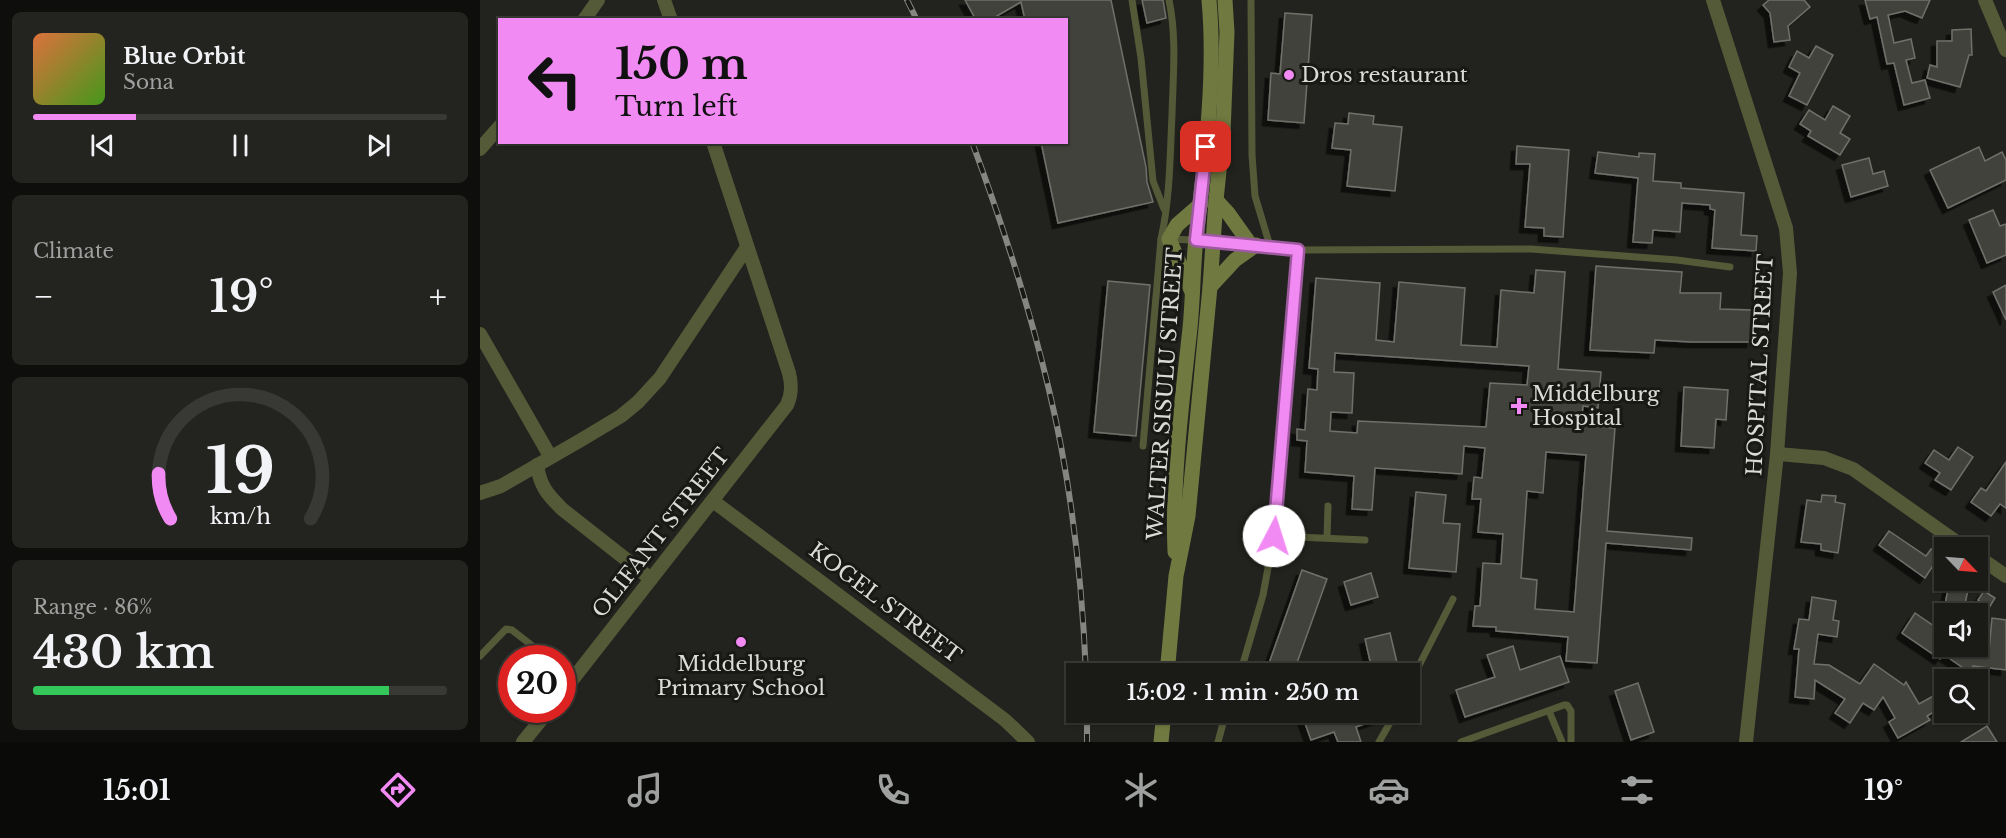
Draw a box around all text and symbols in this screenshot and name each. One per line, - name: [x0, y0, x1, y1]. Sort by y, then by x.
- text: 150 m: [615, 38, 748, 90]
- icon: left: [516, 42, 594, 120]
- text: Blue Orbit: [123, 43, 245, 70]
- place label: Dros restaurant: [1301, 62, 1468, 88]
- marker: Dros restaurant: [1282, 68, 1296, 82]
- text: Sona: [123, 70, 174, 94]
- text: Turn left: [615, 90, 738, 123]
- pin: [1180, 121, 1231, 172]
- icon: previous: [86, 129, 119, 162]
- icon: pause: [224, 129, 257, 162]
- icon: next: [362, 129, 395, 162]
- icon: arrive: [1189, 130, 1222, 163]
- text: Climate: [33, 239, 114, 263]
- street label: WALTER SISULU STREET: [1142, 247, 1188, 542]
- street label: HOSPITAL STREET: [1741, 253, 1779, 477]
- text: 19°: [209, 268, 274, 324]
- text: −: [33, 276, 54, 317]
- text: +: [429, 276, 447, 317]
- place label: Middelburg Hospital: [1532, 381, 1660, 431]
- marker: Middelburg Hospital: [1510, 397, 1528, 415]
- text: 19: [205, 432, 275, 510]
- street label: OLIFANT STREET: [587, 443, 735, 623]
- text: km/h: [210, 504, 271, 531]
- position arrow: [1242, 504, 1306, 568]
- street label: KOGEL STREET: [804, 537, 966, 669]
- north arrow: [1934, 537, 1988, 591]
- map controls: [1934, 537, 1988, 723]
- text: Range · 86%: [33, 595, 153, 619]
- button: sound: [1934, 603, 1988, 657]
- text: 430 km: [33, 624, 214, 680]
- marker: Middelburg Primary School: [734, 635, 748, 649]
- speed limit sign: 20: [498, 645, 576, 723]
- place label: Middelburg Primary School: [657, 651, 825, 701]
- button: search: [1934, 669, 1988, 723]
- text: 15:02 · 1 min · 250 m: [1127, 679, 1359, 706]
- icon: directions: [377, 769, 419, 811]
- icon: music: [624, 769, 666, 811]
- icon: phone: [872, 769, 914, 811]
- icon: climate: [1120, 769, 1162, 811]
- icon: car: [1368, 769, 1410, 811]
- icon: filters: [1616, 769, 1658, 811]
- text: 15:01: [103, 774, 171, 807]
- text: 19°: [1864, 774, 1903, 807]

